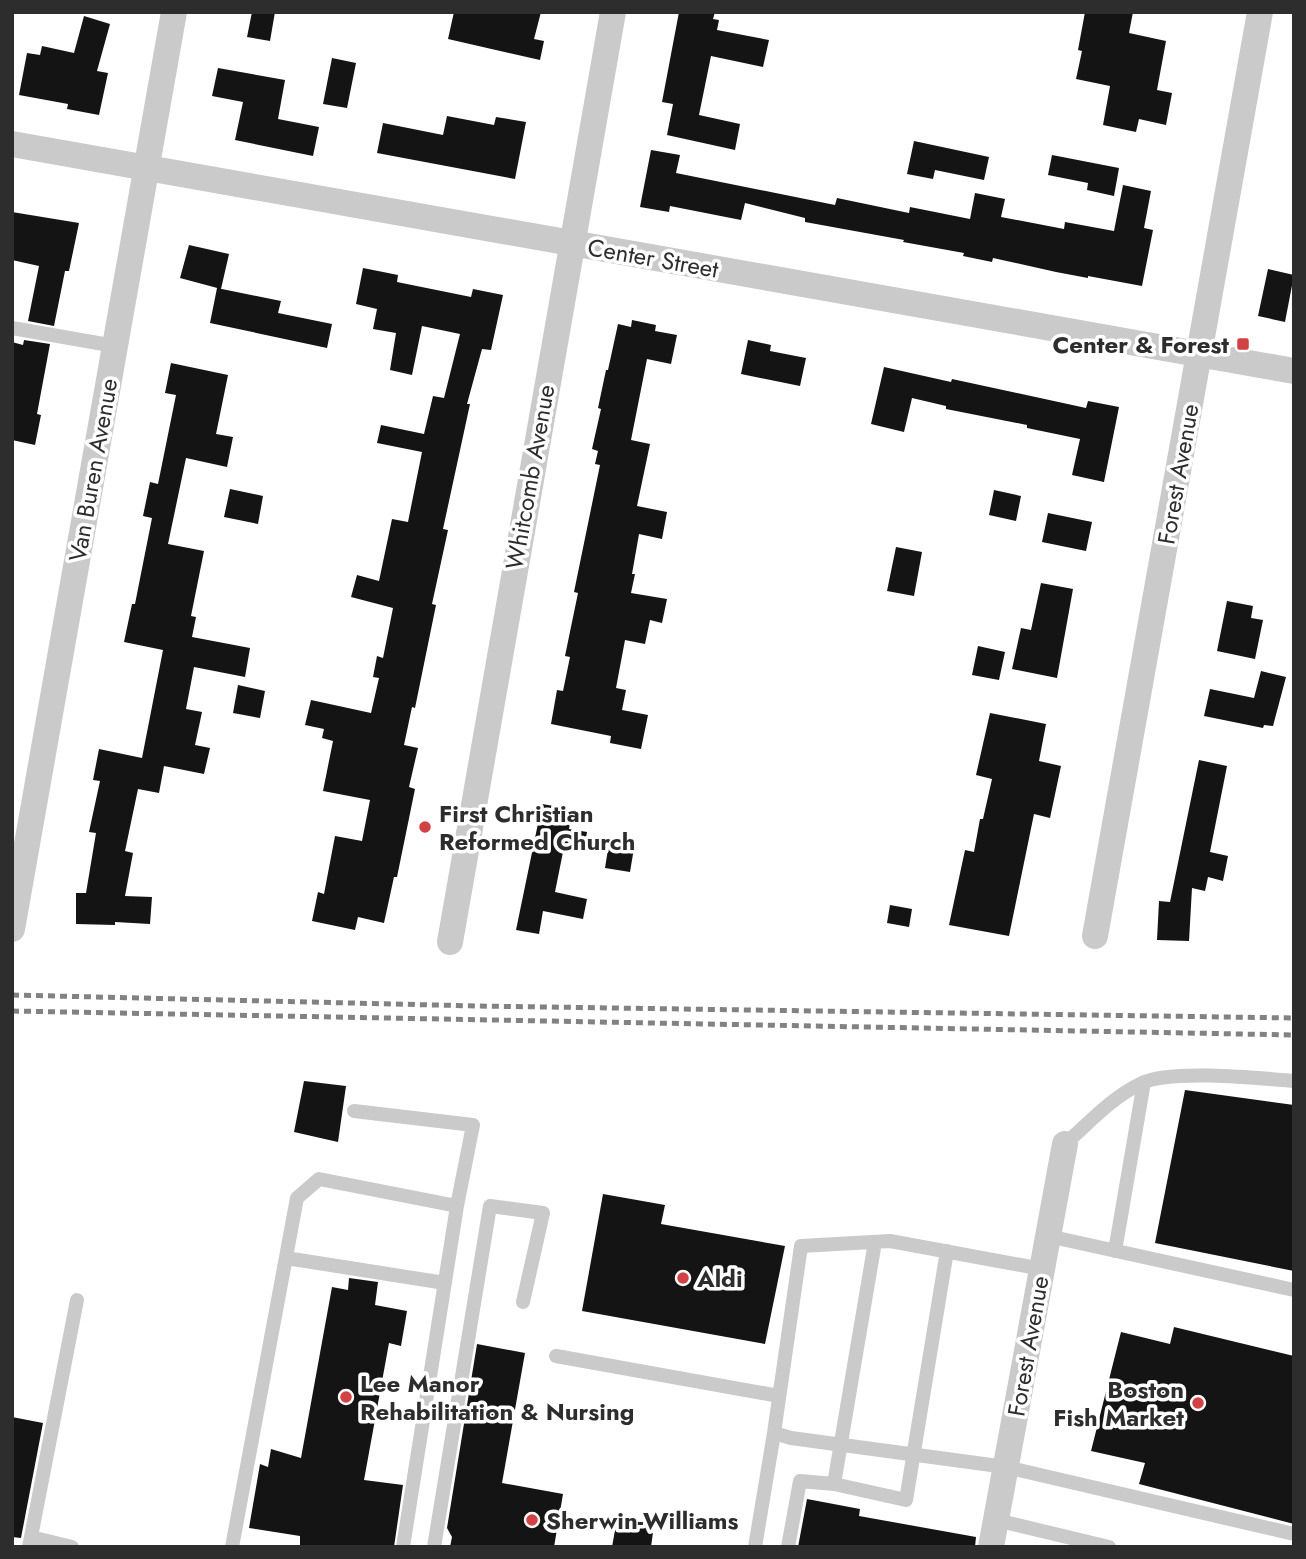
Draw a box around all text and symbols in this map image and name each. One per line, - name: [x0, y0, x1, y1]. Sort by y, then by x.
- street label: Center Street: [585, 229, 721, 287]
- place label: Center & Forest: [1052, 327, 1229, 362]
- marker: Center & Forest: [1235, 336, 1251, 352]
- street label: Van Buren Avenue: [60, 376, 126, 564]
- street label: Whitcomb Avenue: [497, 382, 563, 572]
- street label: Forest Avenue: [1148, 401, 1208, 547]
- place label: First Christian Reformed Church: [439, 796, 635, 859]
- marker: First Christian Reformed Church: [417, 819, 433, 835]
- place label: Aldi: [696, 1261, 743, 1296]
- marker: Aldi: [675, 1270, 691, 1286]
- street label: Forest Avenue: [998, 1273, 1058, 1419]
- place label: Lee Manor Rehabilitation & Nursing: [360, 1366, 634, 1429]
- place label: Boston Fish Market: [1053, 1372, 1184, 1435]
- marker: Lee Manor Rehabilitation & Nursing: [338, 1389, 354, 1405]
- marker: Boston Fish Market: [1190, 1395, 1206, 1411]
- place label: Sherwin-Williams: [546, 1503, 738, 1538]
- marker: Sherwin-Williams: [524, 1512, 540, 1528]

